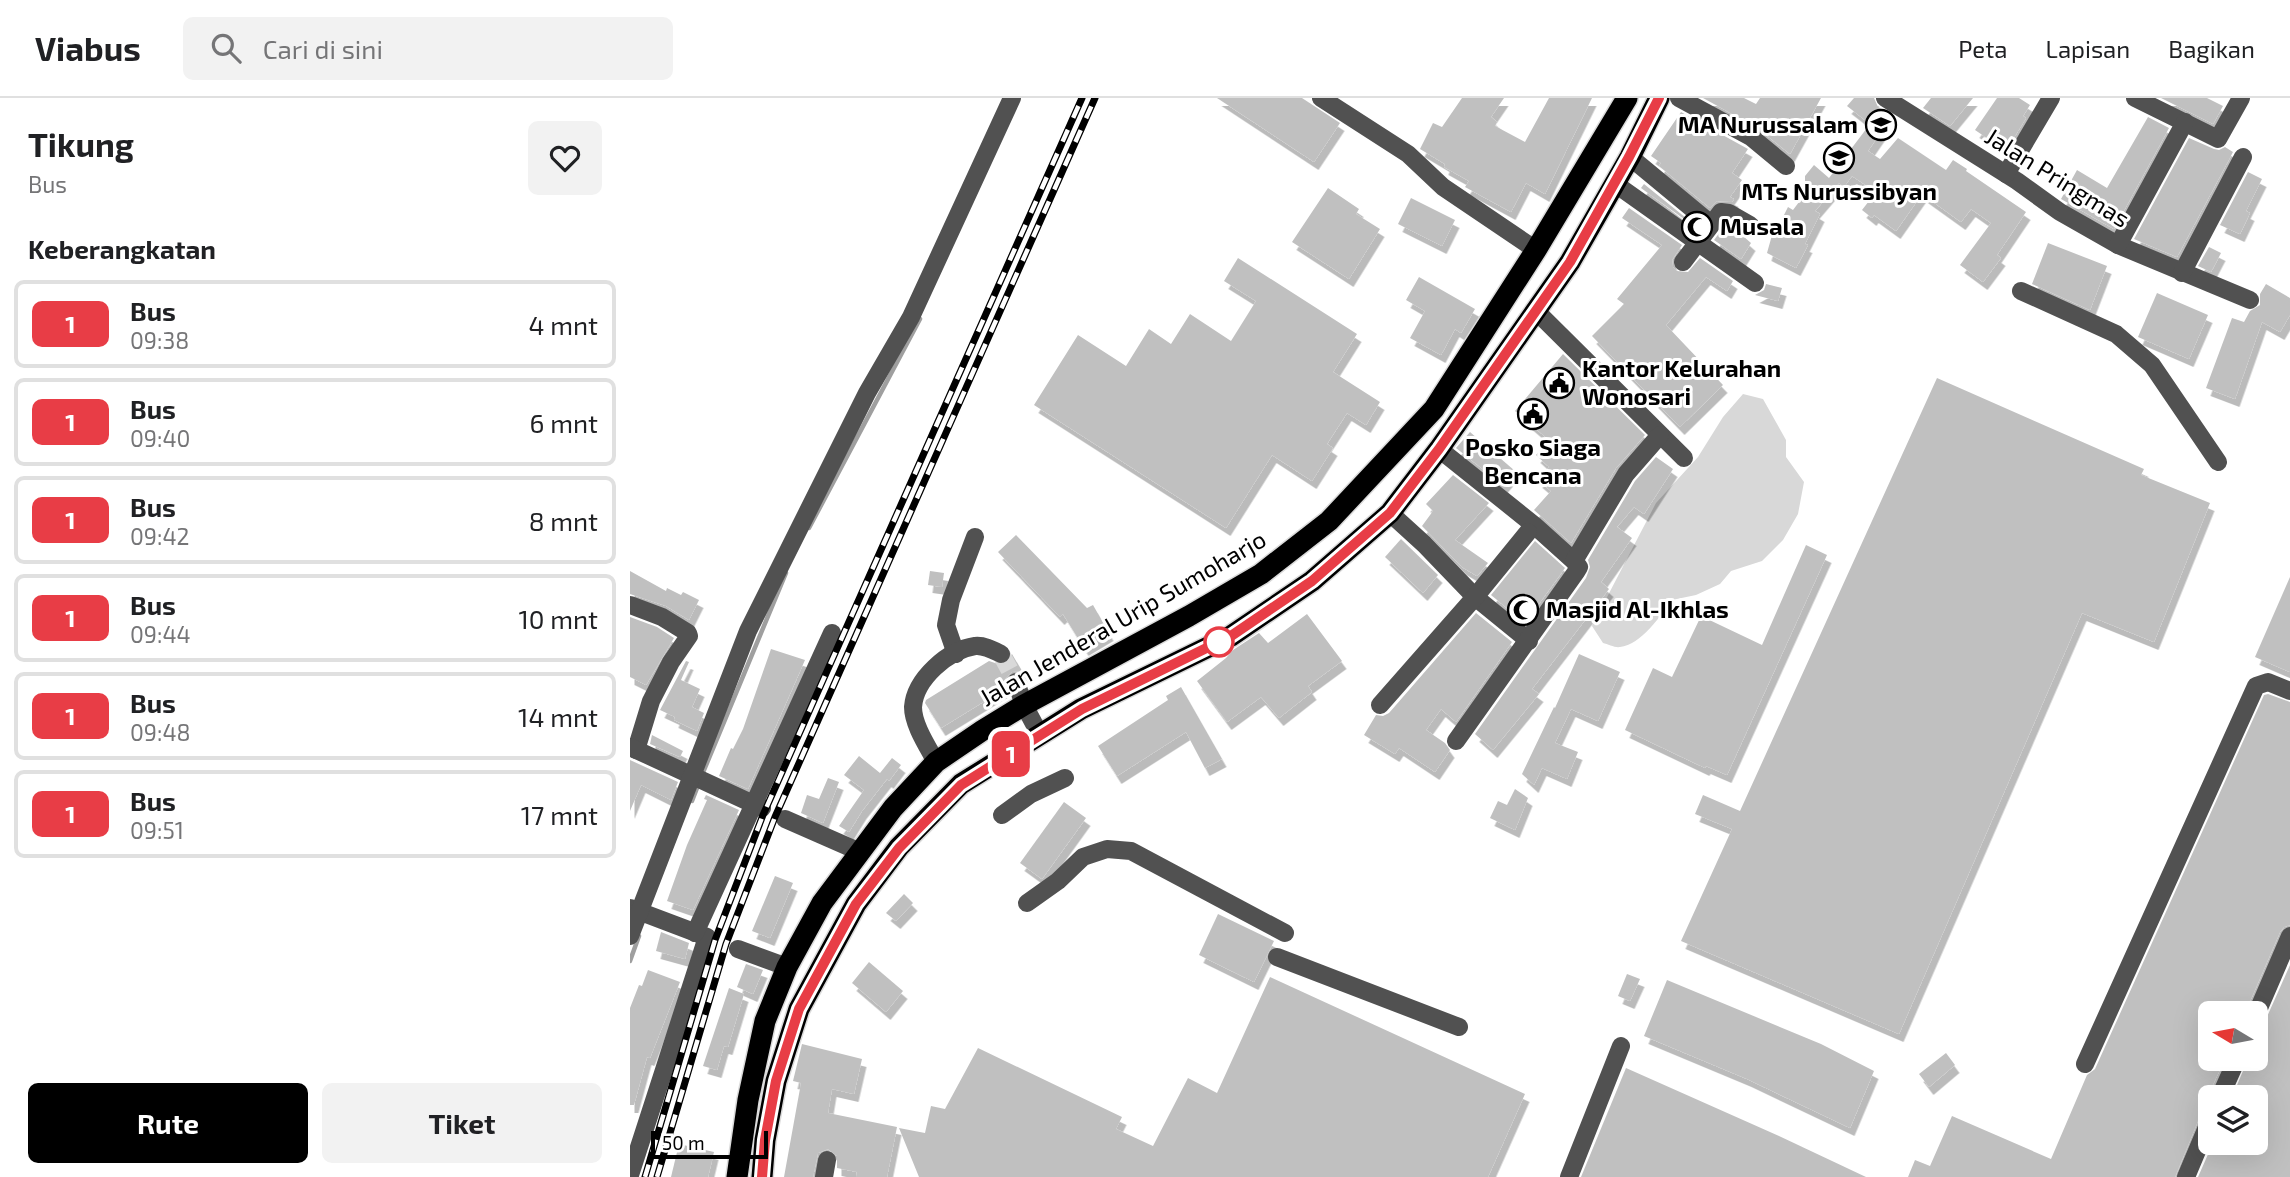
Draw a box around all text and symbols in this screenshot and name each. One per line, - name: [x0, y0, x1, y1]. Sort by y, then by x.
- search box: [183, 17, 673, 80]
- text: Viabus: [35, 28, 141, 68]
- icon: search: [207, 29, 245, 67]
- text: Cari di sini: [263, 33, 383, 64]
- text: Peta: [1958, 34, 2008, 63]
- text: Lapisan: [2046, 34, 2130, 63]
- text: Bagikan: [2168, 34, 2255, 63]
- school or university icon: MA Nurussalam: [1864, 108, 1898, 142]
- place label: MA Nurussalam: [1678, 109, 1858, 138]
- button: heart: [528, 121, 602, 195]
- street label: Jalan Pringmas: [1980, 121, 2135, 233]
- text: Tikung: [28, 124, 134, 164]
- school or university icon: MTs Nurussibyan: [1822, 141, 1856, 175]
- text: Bus: [28, 170, 67, 198]
- place label: MTs Nurussibyan: [1741, 176, 1937, 205]
- mosque icon: Musala: [1680, 210, 1714, 244]
- place label: Musala: [1720, 211, 1804, 240]
- text: Keberangkatan: [28, 233, 216, 264]
- text: Bus: [130, 295, 176, 326]
- text: 1: [65, 309, 76, 338]
- text: 4 mnt: [528, 309, 598, 340]
- text: 09:38: [130, 326, 189, 354]
- place label: Kantor Kelurahan Wonosari: [1582, 353, 1781, 410]
- public building icon: Kantor Kelurahan Wonosari: [1542, 366, 1576, 400]
- text: Bus: [130, 393, 176, 424]
- public building icon: Posko Siaga Bencana: [1516, 397, 1550, 431]
- text: 1: [65, 407, 76, 436]
- text: 6 mnt: [530, 407, 598, 438]
- text: 09:40: [130, 424, 190, 452]
- place label: Posko Siaga Bencana: [1465, 432, 1601, 489]
- text: Bus: [130, 491, 176, 522]
- text: 1: [65, 505, 76, 534]
- text: 8 mnt: [529, 505, 598, 536]
- text: 09:42: [130, 522, 190, 550]
- street label: Jalan Jenderal Urip Sumoharjo: [974, 524, 1271, 712]
- text: Bus: [130, 589, 176, 620]
- mosque icon: Masjid Al-Ikhlas: [1506, 593, 1540, 627]
- place label: Masjid Al-Ikhlas: [1546, 594, 1729, 623]
- text: 1: [65, 603, 76, 632]
- text: 10 mnt: [518, 603, 598, 634]
- text: 09:44: [130, 620, 191, 648]
- unlabelled marker: [1204, 627, 1234, 657]
- text: Bus: [130, 687, 176, 718]
- text: 1: [65, 701, 76, 730]
- text: 14 mnt: [518, 701, 598, 732]
- text: 09:48: [130, 718, 191, 746]
- line badge: 1: [988, 731, 1034, 777]
- text: 1: [1006, 739, 1016, 768]
- text: Bus: [130, 785, 176, 816]
- text: 1: [65, 799, 76, 828]
- text: 17 mnt: [521, 799, 598, 830]
- text: 09:51: [130, 816, 184, 844]
- north arrow: [2198, 1001, 2268, 1071]
- map controls: [2198, 1001, 2268, 1155]
- button: Rute: [28, 1083, 308, 1163]
- button: Tiket: [322, 1083, 602, 1163]
- button: layers: [2198, 1085, 2268, 1155]
- scale bar: [651, 1128, 768, 1160]
- text: 50 m: [662, 1131, 705, 1154]

